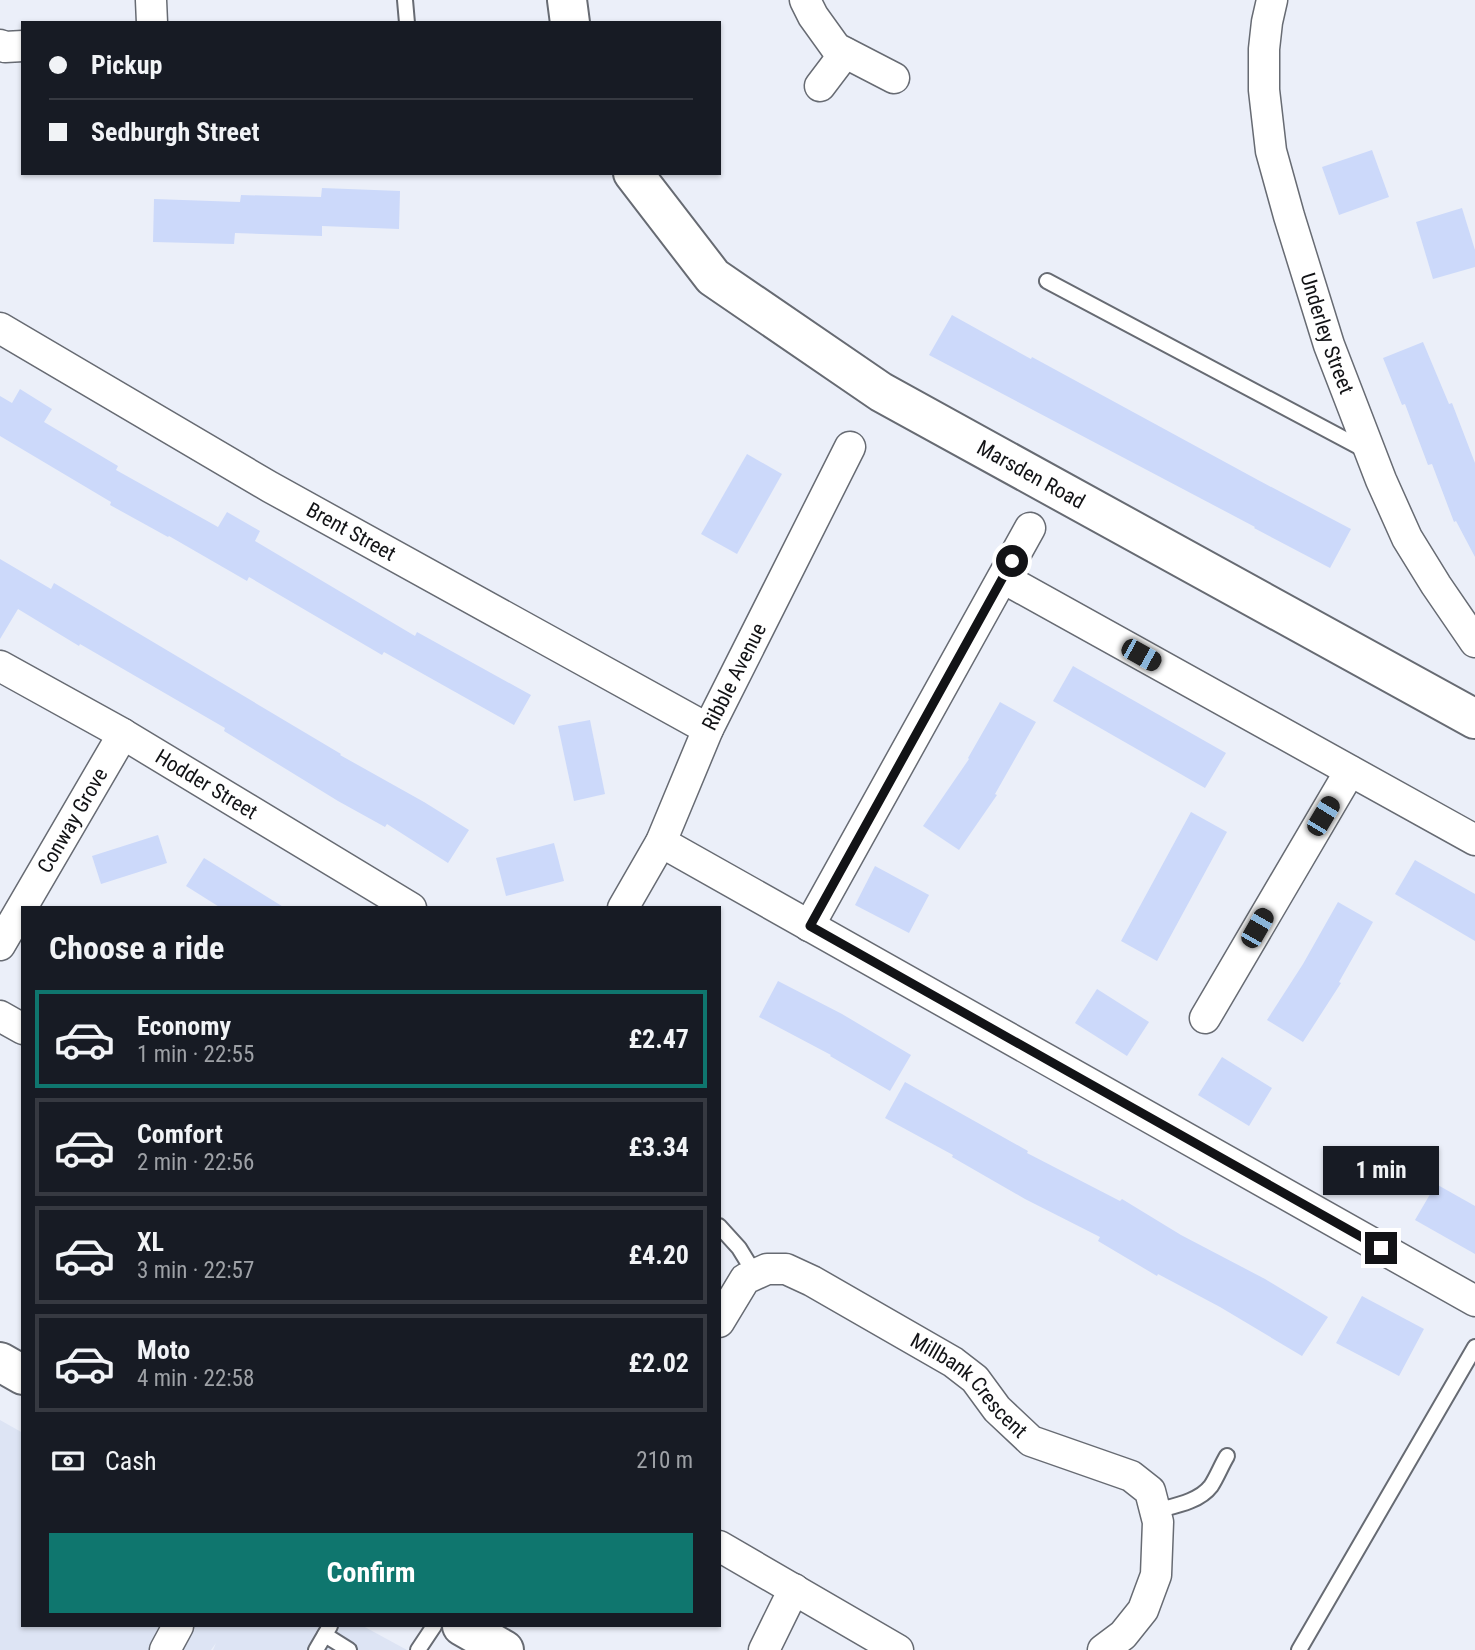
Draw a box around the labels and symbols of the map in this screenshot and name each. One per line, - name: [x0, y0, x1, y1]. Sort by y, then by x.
- street label: Underley Street: [1295, 270, 1359, 397]
- street label: Marsden Road: [973, 435, 1089, 514]
- street label: Brent Street: [302, 498, 400, 566]
- route start: [996, 545, 1028, 577]
- street label: Ribble Avenue: [697, 619, 771, 734]
- car: [1118, 636, 1165, 674]
- street label: Hodder Street: [151, 744, 262, 824]
- street label: Conway Grove: [33, 764, 113, 877]
- car: [1304, 793, 1343, 839]
- car: [1238, 905, 1277, 951]
- callout: 1 min: [1323, 1146, 1439, 1196]
- route end: [1365, 1232, 1397, 1264]
- street label: Millbank Crescent: [906, 1328, 1032, 1443]

